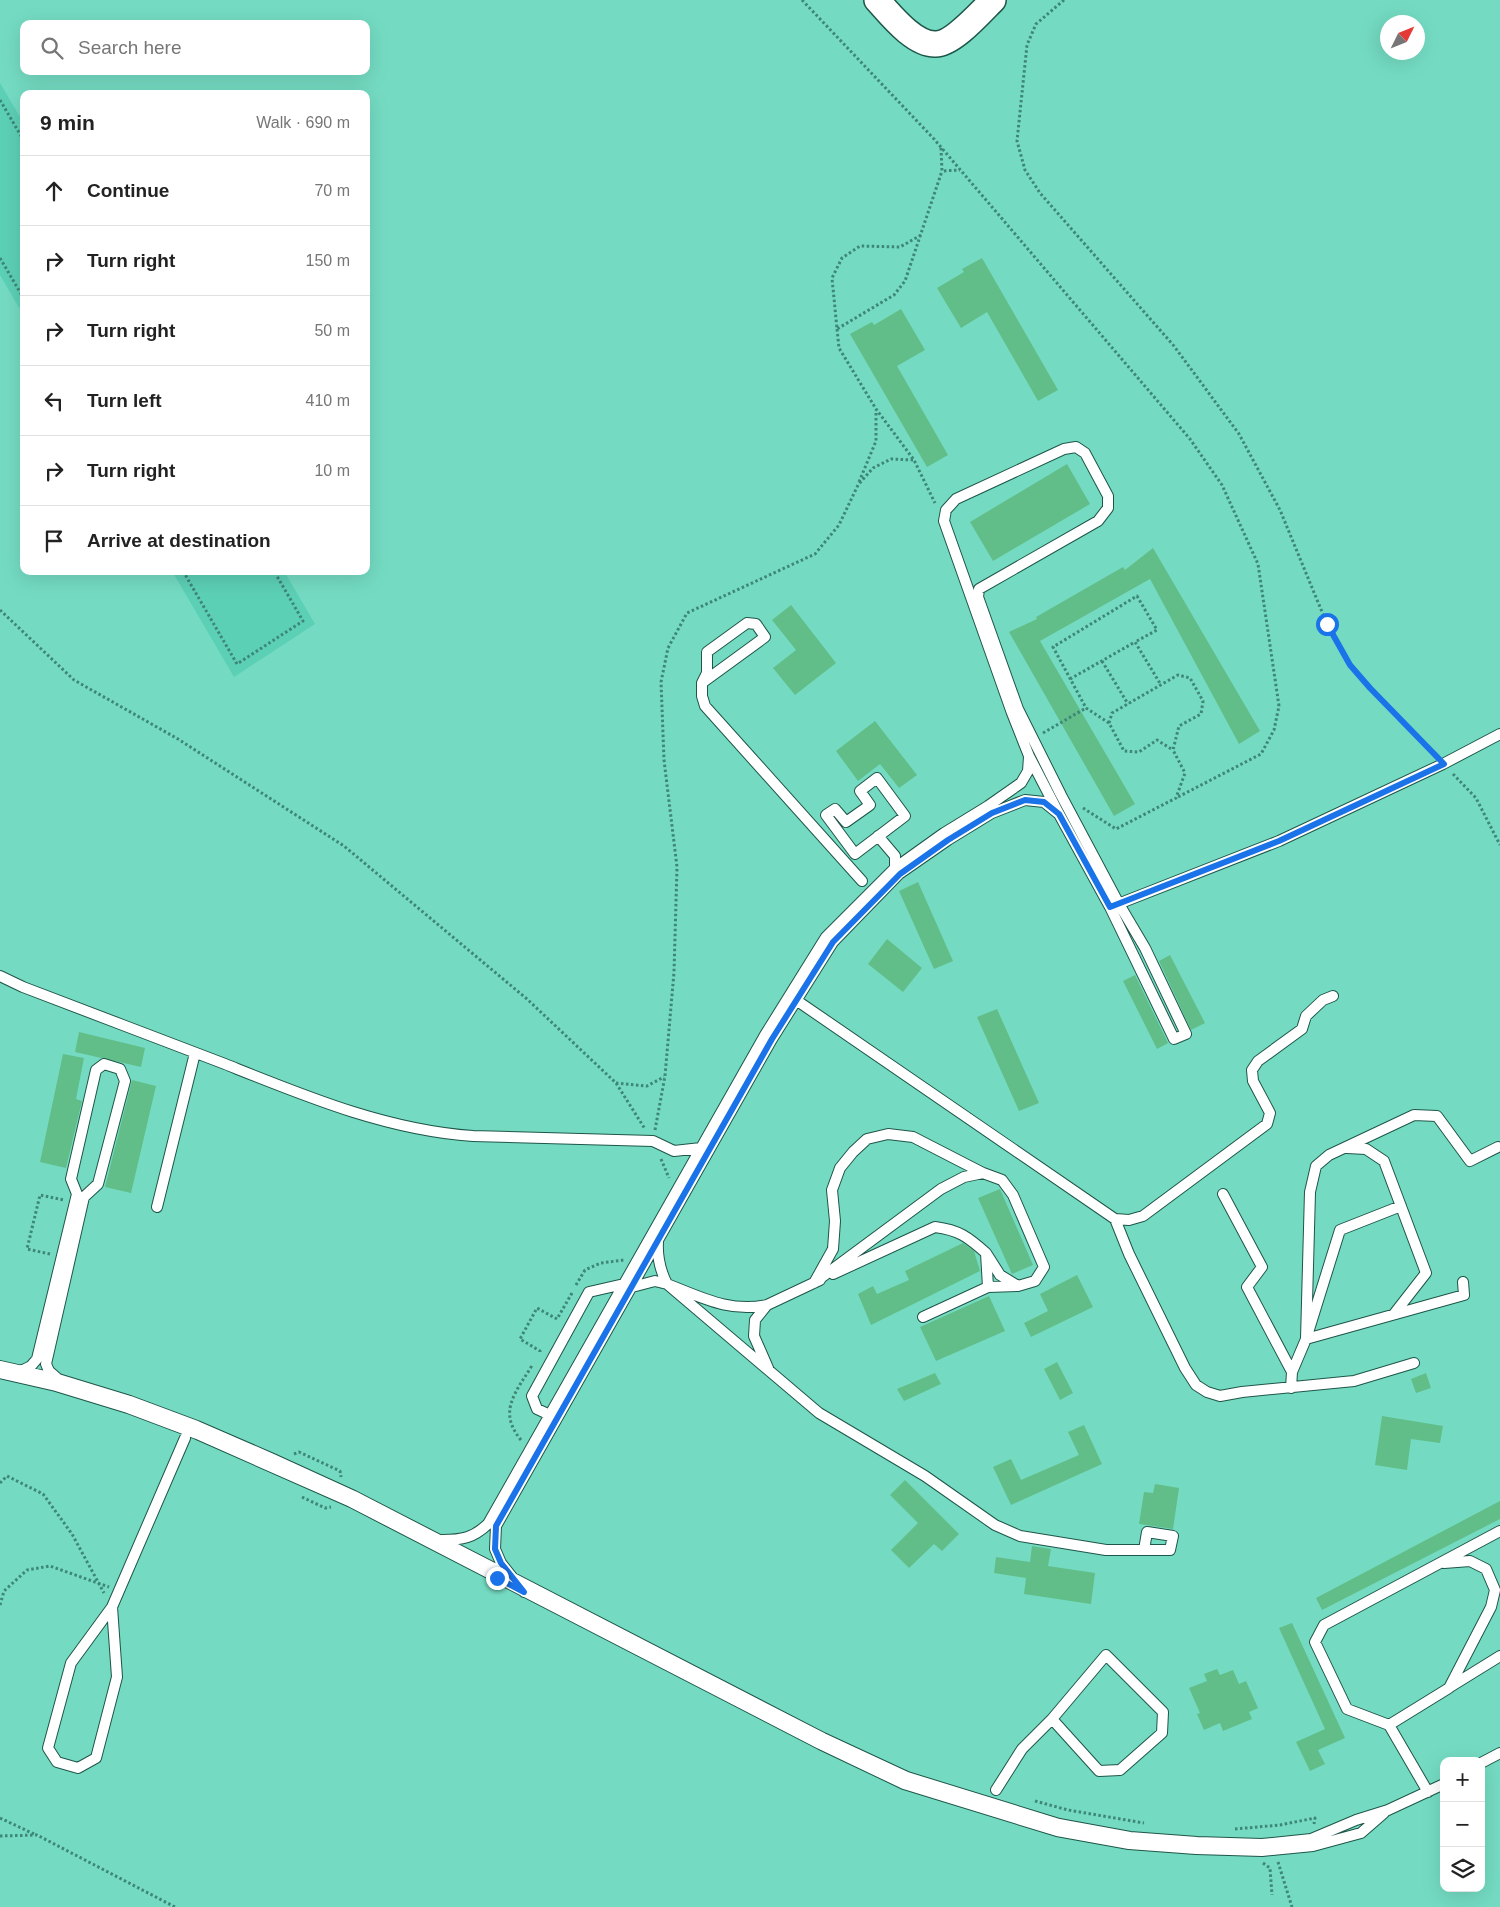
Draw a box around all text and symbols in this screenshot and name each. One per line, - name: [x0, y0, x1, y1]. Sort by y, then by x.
- north arrow: [1380, 15, 1425, 60]
- search box: [20, 20, 370, 75]
- icon: search: [38, 34, 66, 62]
- text: Search here: [78, 37, 182, 58]
- text: 9 min: [40, 111, 95, 134]
- text: Walk · 690 m: [256, 114, 350, 131]
- icon: ahead: [40, 177, 68, 205]
- text: Continue: [87, 180, 169, 201]
- text: 70 m: [314, 182, 350, 199]
- icon: right: [40, 247, 68, 275]
- text: Turn right: [87, 250, 175, 271]
- text: 150 m: [306, 252, 350, 269]
- icon: right: [40, 317, 68, 345]
- text: Turn right: [87, 320, 175, 341]
- text: 50 m: [314, 322, 350, 339]
- icon: left: [40, 387, 68, 415]
- text: Turn left: [87, 390, 162, 411]
- text: 410 m: [306, 392, 350, 409]
- icon: right: [40, 457, 68, 485]
- text: Turn right: [87, 460, 175, 481]
- text: 10 m: [314, 462, 350, 479]
- icon: arrive: [40, 527, 68, 555]
- text: Arrive at destination: [87, 530, 271, 551]
- route start: [1316, 613, 1339, 636]
- route end: [486, 1567, 509, 1590]
- map controls: [1440, 1757, 1485, 1892]
- button: +: [1440, 1757, 1485, 1802]
- button: −: [1440, 1802, 1485, 1847]
- button: layers: [1440, 1847, 1485, 1892]

